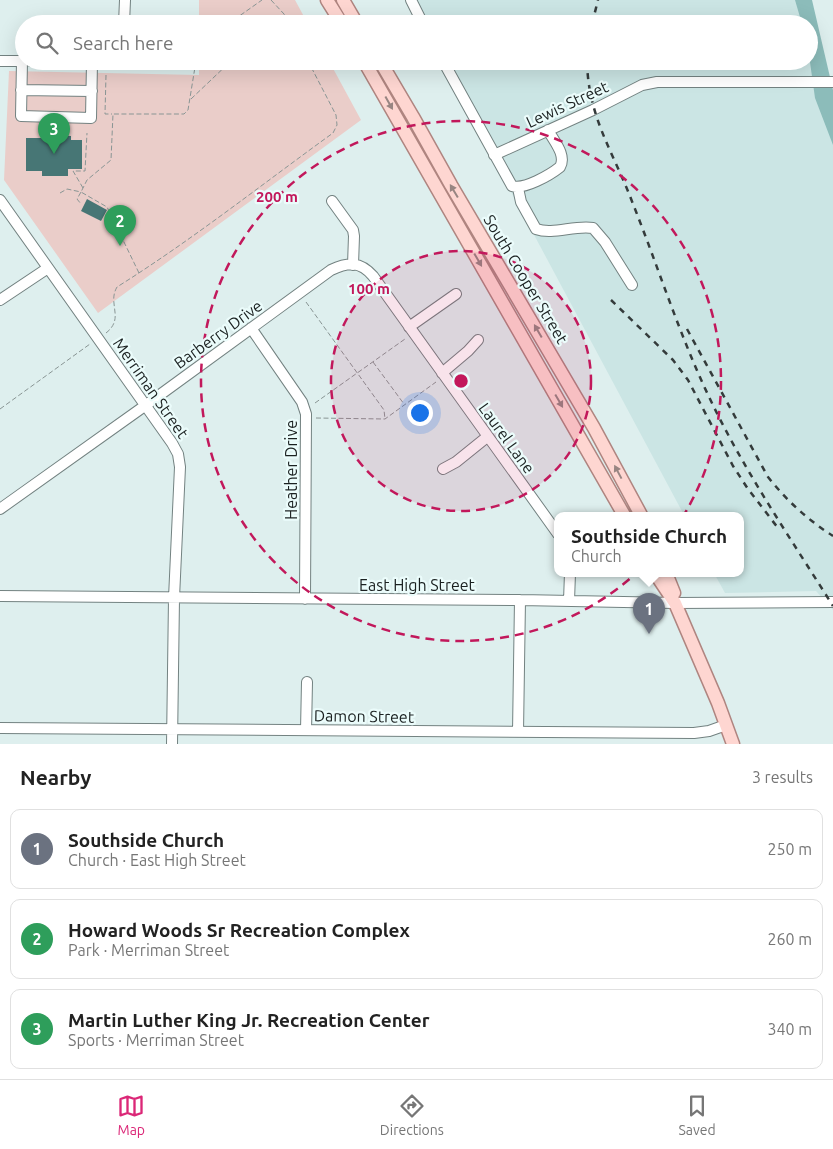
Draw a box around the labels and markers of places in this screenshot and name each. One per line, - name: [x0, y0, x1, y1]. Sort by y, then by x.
- pin: 3: [38, 113, 70, 154]
- pin: 2: [104, 205, 136, 246]
- centre of rings: [452, 372, 470, 390]
- pin: 1: [633, 593, 665, 634]

